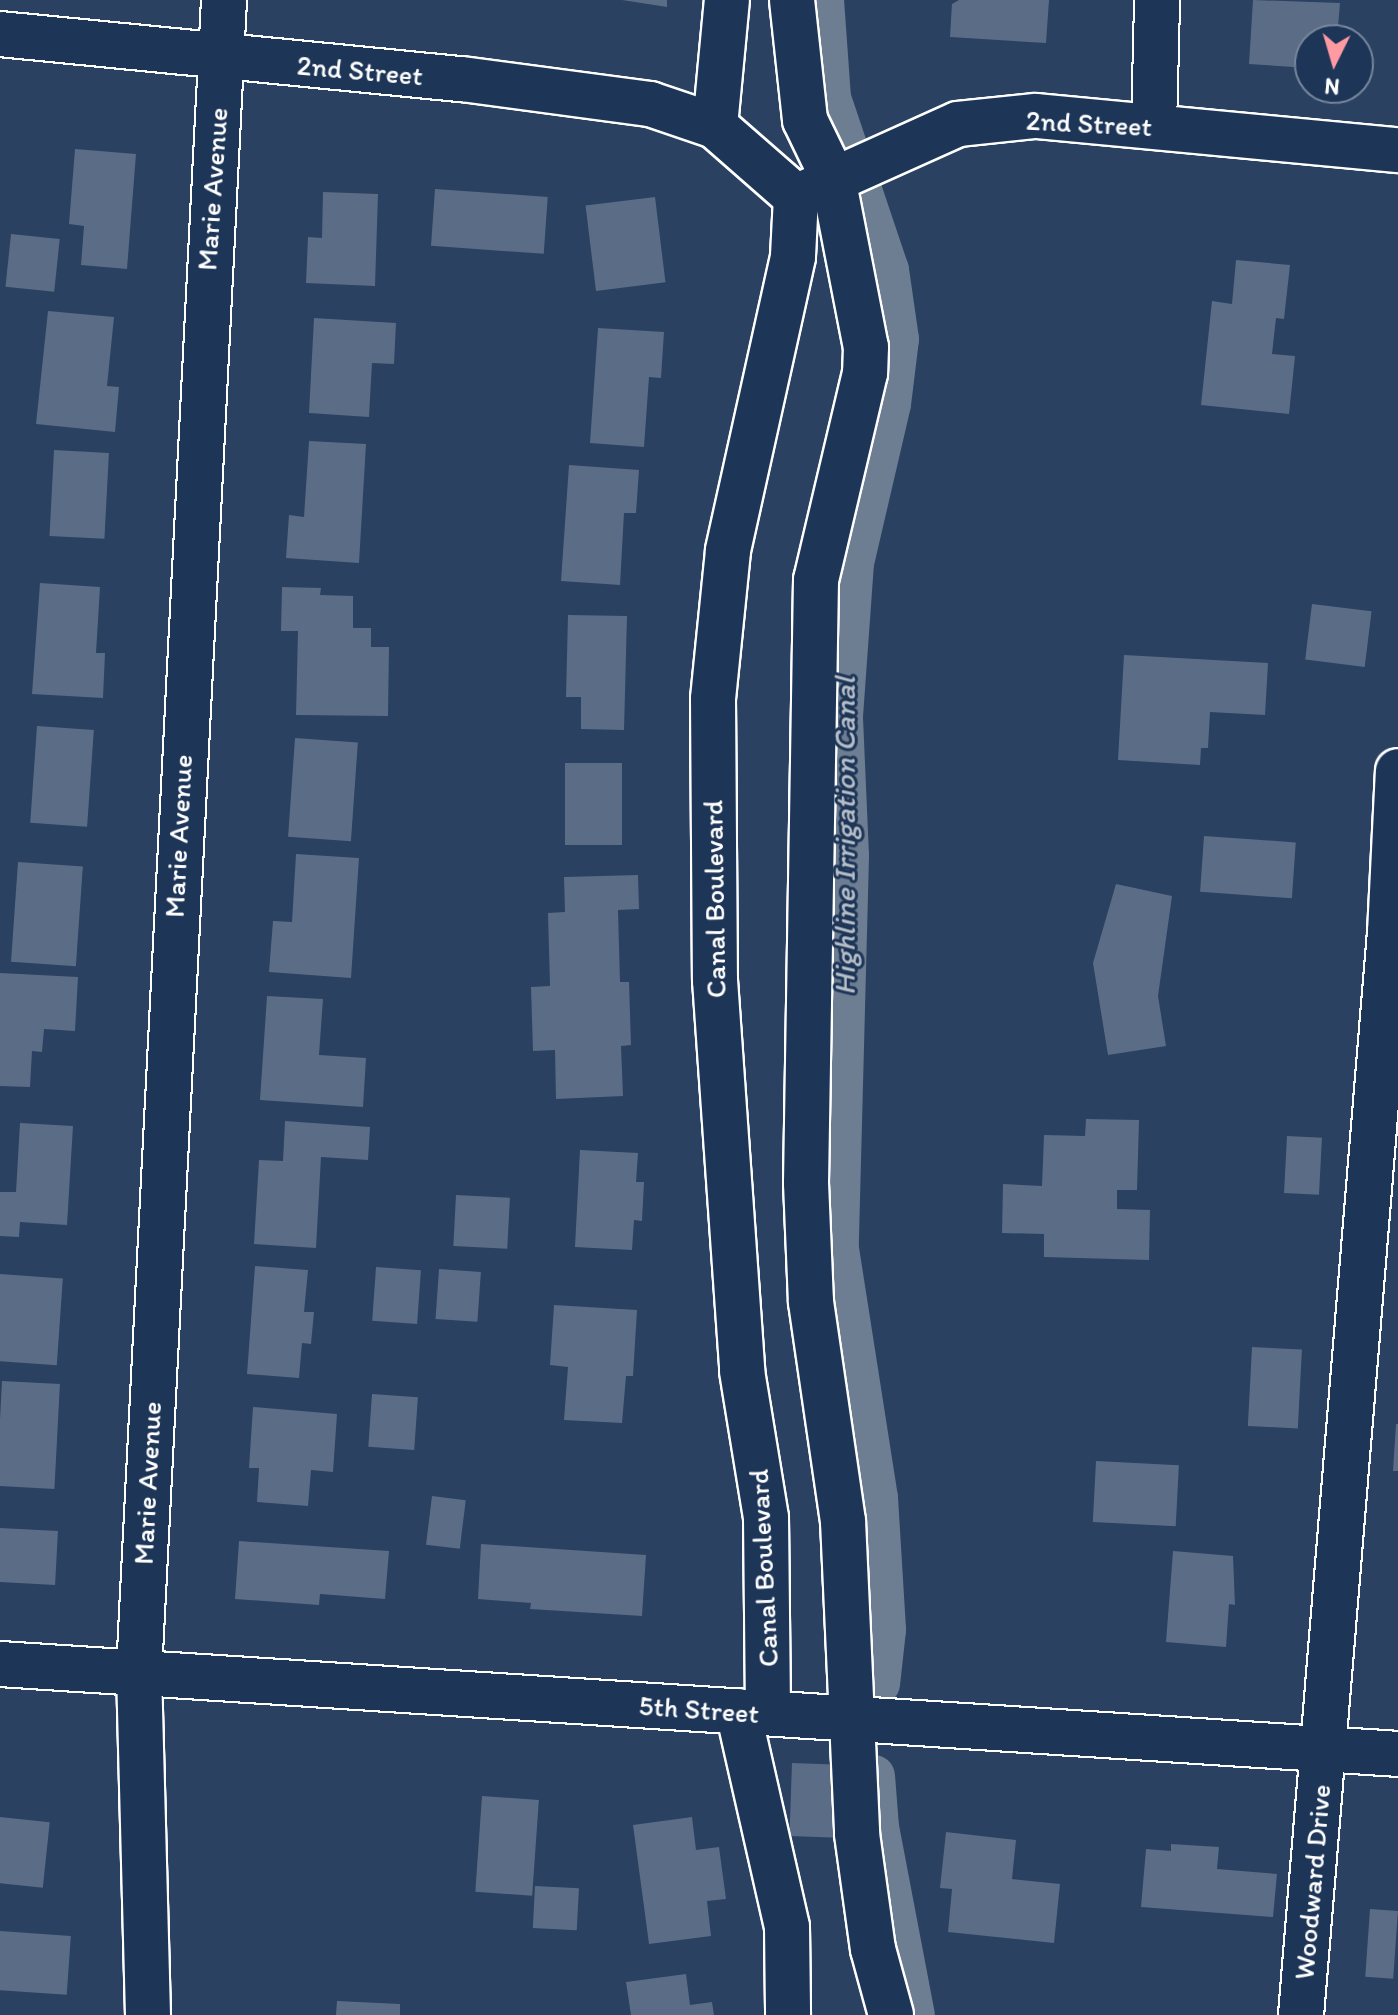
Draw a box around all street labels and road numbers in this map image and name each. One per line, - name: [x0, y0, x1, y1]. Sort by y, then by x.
- street label: 2nd Street: [296, 48, 424, 92]
- street label: 2nd Street: [1025, 103, 1153, 143]
- street label: Marie Avenue: [190, 107, 234, 271]
- street label: Marie Avenue: [157, 754, 199, 918]
- street label: Canal Boulevard: [695, 799, 733, 999]
- street label: Marie Avenue: [126, 1401, 168, 1565]
- street label: Canal Boulevard: [741, 1467, 785, 1669]
- street label: 5th Street: [638, 1688, 760, 1730]
- street label: Woodward Drive: [1287, 1783, 1337, 1981]

